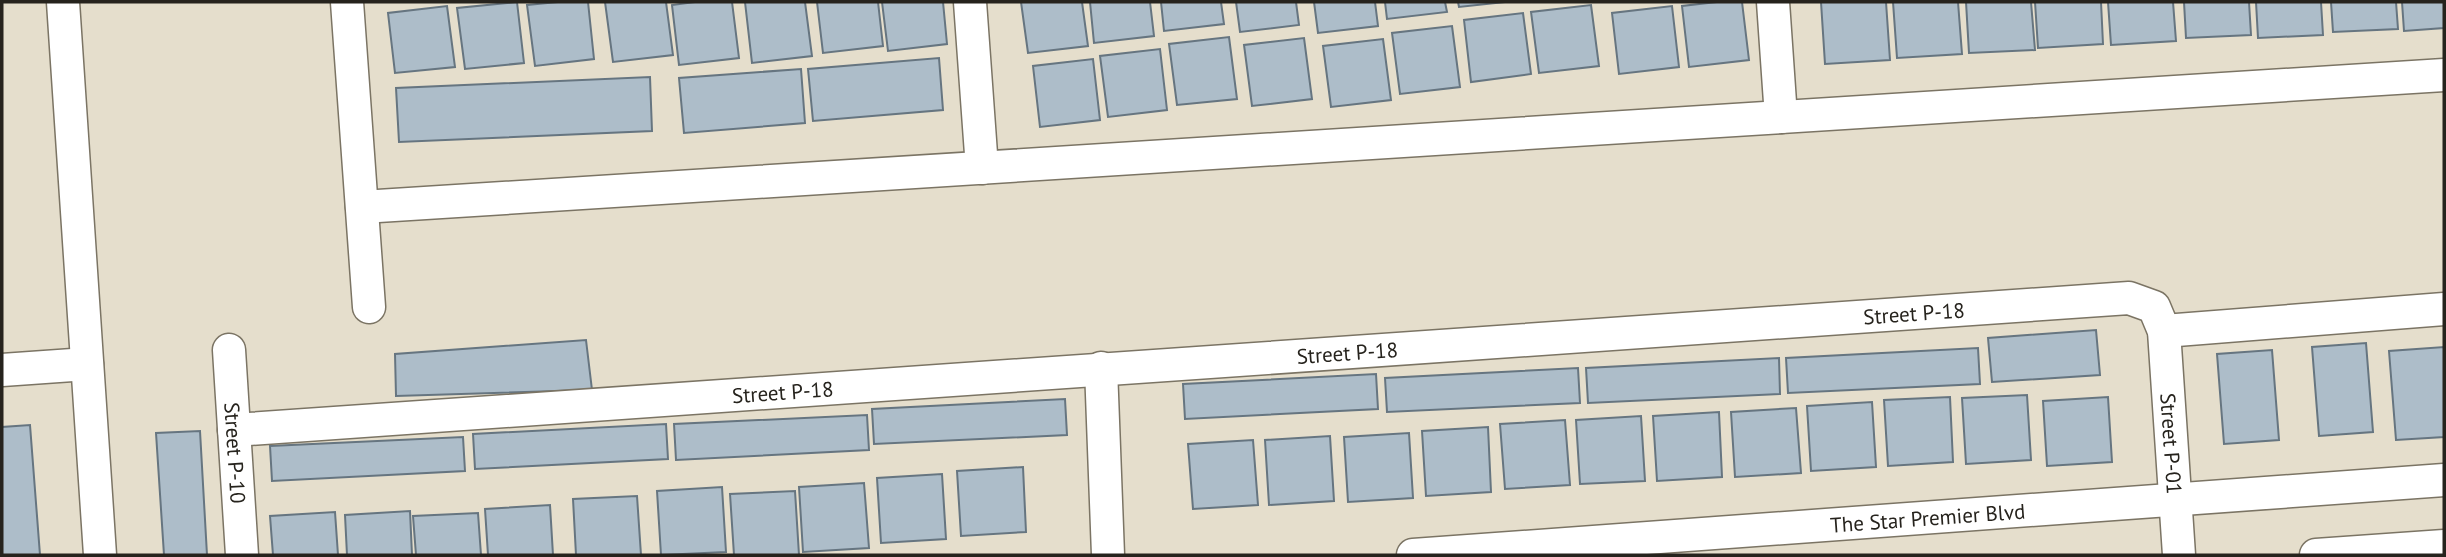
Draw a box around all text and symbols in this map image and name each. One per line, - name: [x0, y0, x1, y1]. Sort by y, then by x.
- street label: Street P-18: [1862, 296, 1965, 330]
- street label: Street P-18: [1296, 335, 1399, 369]
- street label: Street P-18: [731, 375, 834, 409]
- street label: Street P-01: [2155, 392, 2188, 495]
- street label: Street P-10: [219, 401, 252, 504]
- street label: The Star Premier Blvd: [1829, 497, 2026, 538]

